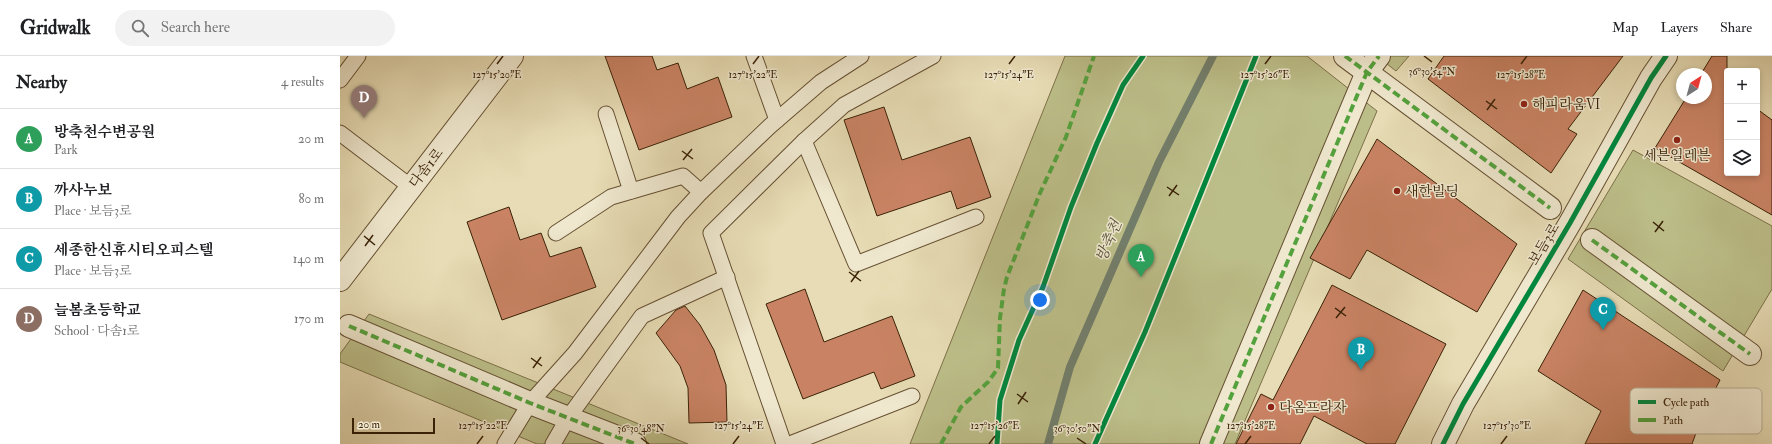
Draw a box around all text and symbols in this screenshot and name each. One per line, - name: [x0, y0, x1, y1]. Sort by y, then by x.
- search box: [115, 10, 395, 46]
- text: Gridwalk: [20, 16, 91, 40]
- icon: search: [129, 17, 151, 39]
- text: Search here: [161, 18, 230, 37]
- text: Map: [1612, 19, 1638, 36]
- text: Layers: [1660, 19, 1698, 36]
- text: Share: [1720, 19, 1752, 36]
- text: 36°30'54"N: [1409, 66, 1455, 78]
- north arrow: [1676, 68, 1712, 104]
- map controls: [1724, 68, 1760, 176]
- button: +: [1724, 68, 1760, 104]
- text: 127°15'20"E: [473, 69, 522, 81]
- text: 127°15'22"E: [729, 69, 777, 81]
- text: 127°15'24"E: [984, 69, 1034, 81]
- text: 127°15'26"E: [1241, 69, 1289, 81]
- text: 127°15'28"E: [1497, 69, 1545, 81]
- text: Nearby: [16, 72, 67, 93]
- text: 4 results: [281, 74, 324, 90]
- pin: D: [351, 85, 377, 118]
- place label: 해피라움Ⅵ: [1532, 96, 1600, 113]
- marker: 해피라움Ⅵ: [1519, 99, 1529, 109]
- button: −: [1724, 104, 1760, 140]
- text: 방축천수변공원: [54, 123, 155, 142]
- text: A: [25, 131, 33, 147]
- text: 20 m: [298, 131, 324, 147]
- marker: 세븐일레븐: [1672, 135, 1682, 145]
- button: layers: [1724, 140, 1760, 176]
- text: Park: [54, 142, 78, 158]
- street label: 다솜1로: [405, 144, 447, 191]
- place label: 세븐일레븐: [1643, 147, 1711, 164]
- text: 까사누보: [54, 181, 112, 200]
- place label: 새한빌딩: [1405, 183, 1459, 200]
- marker: 새한빌딩: [1392, 186, 1402, 196]
- text: B: [25, 191, 33, 207]
- text: 80 m: [298, 191, 324, 207]
- text: Place · 보듬3로: [54, 203, 132, 219]
- water label: 방축천: [1092, 216, 1127, 265]
- street label: 보듬3로: [1525, 220, 1563, 268]
- text: 세종한신휴시티오피스텔: [54, 241, 213, 260]
- pin: A: [1128, 244, 1154, 277]
- text: C: [24, 251, 34, 267]
- text: 140 m: [293, 251, 324, 267]
- text: Place · 보듬3로: [54, 263, 132, 279]
- your location: [1030, 290, 1050, 310]
- pin: C: [1590, 297, 1616, 330]
- text: 늘봄초등학교: [54, 301, 141, 320]
- text: D: [24, 311, 34, 327]
- text: 170 m: [294, 311, 324, 327]
- text: School · 다솜1로: [54, 323, 139, 339]
- pin: B: [1348, 337, 1374, 370]
- legend: [1630, 388, 1762, 434]
- text: Cycle path: [1663, 396, 1709, 410]
- place label: 다옴프라자: [1279, 399, 1347, 416]
- marker: 다옴프라자: [1266, 402, 1276, 412]
- text: Path: [1663, 414, 1683, 427]
- scale bar: [352, 416, 435, 435]
- text: 20 m: [358, 418, 380, 431]
- text: 127°15'22"E: [459, 420, 507, 432]
- text: 127°15'24"E: [714, 420, 764, 432]
- text: 127°15'26"E: [971, 420, 1019, 432]
- text: 127°15'28"E: [1227, 420, 1275, 432]
- text: 127°15'30"E: [1483, 420, 1531, 432]
- text: 36°30'48"N: [617, 423, 665, 435]
- text: 36°30'50"N: [1054, 423, 1100, 435]

